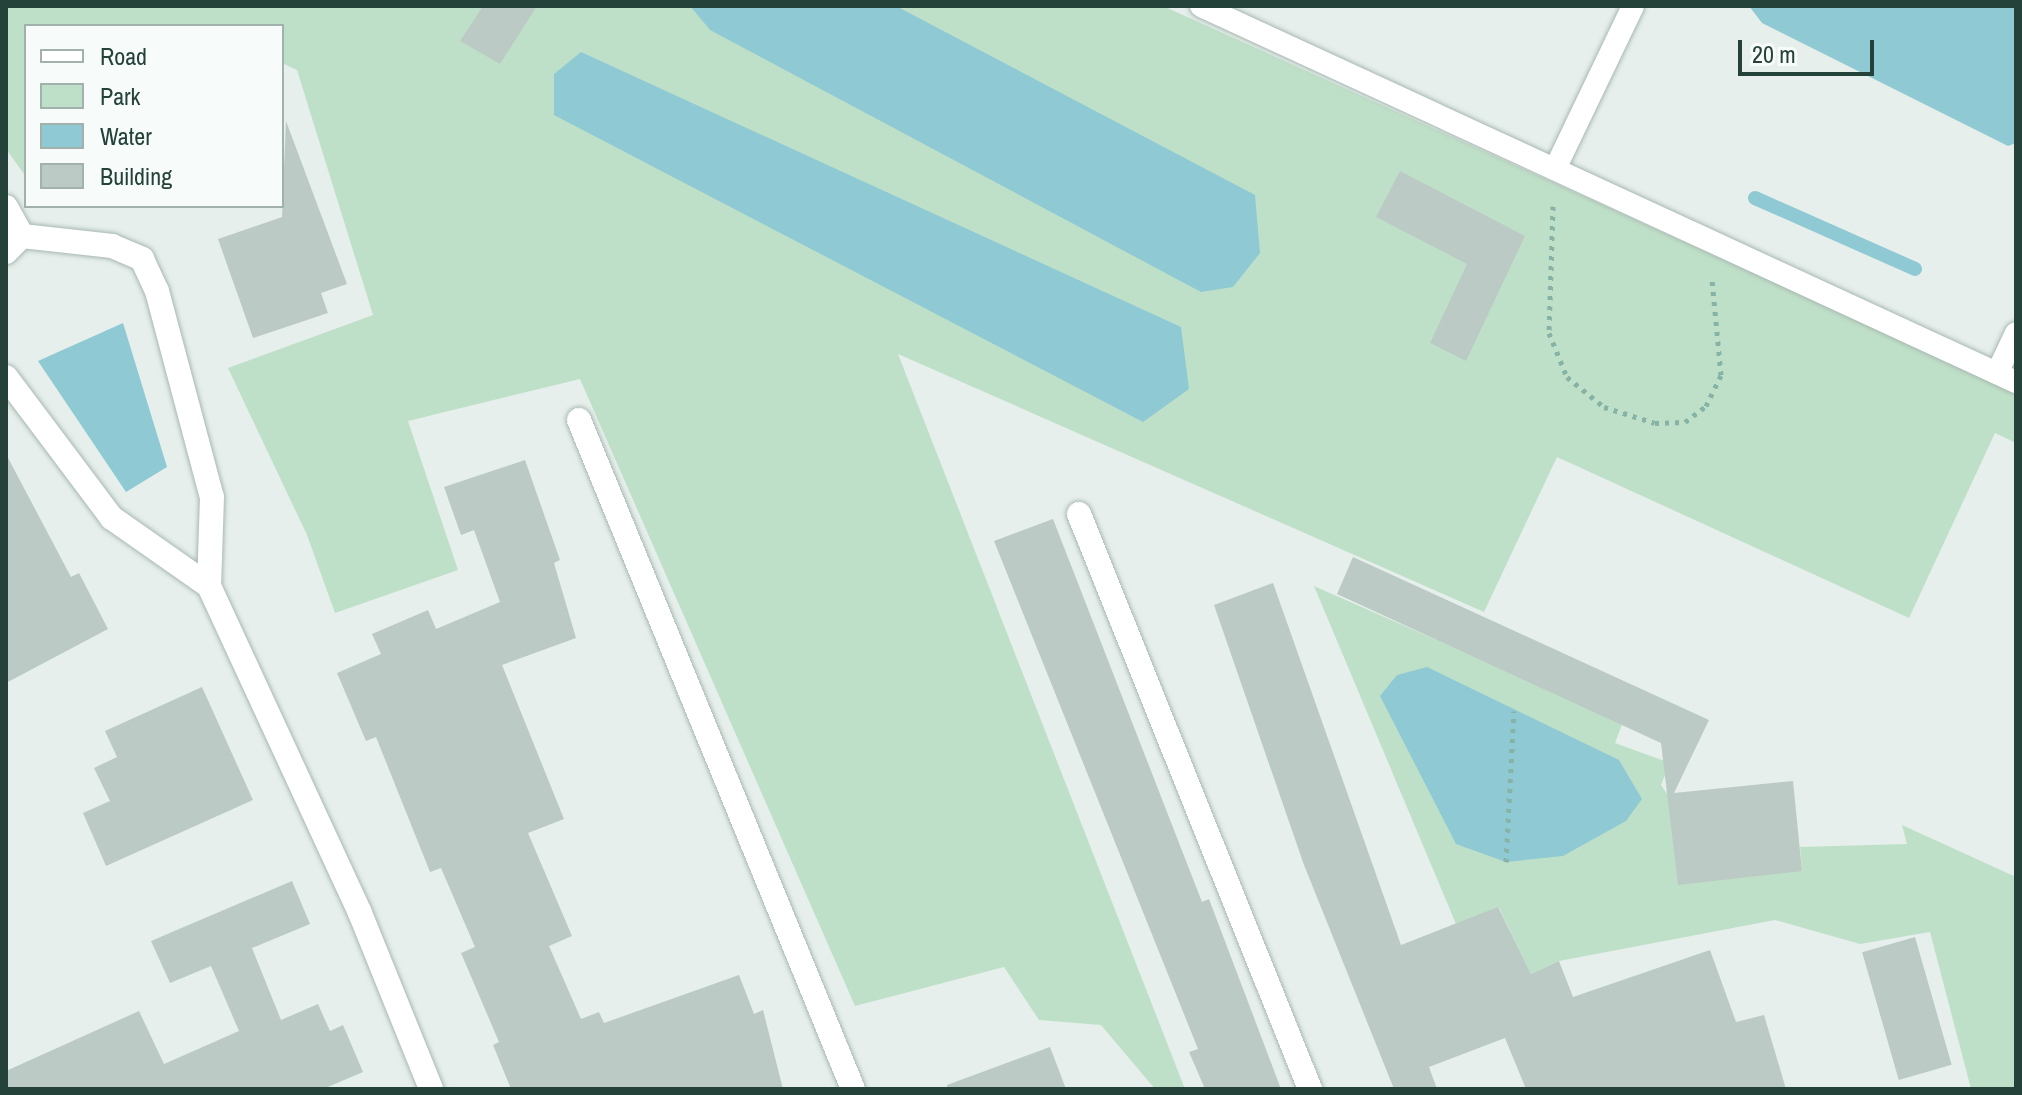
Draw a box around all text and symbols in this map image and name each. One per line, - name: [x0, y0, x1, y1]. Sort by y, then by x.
- legend: [24, 24, 284, 208]
- scale bar: [1742, 24, 1878, 74]
- text: 20 m: [1752, 38, 1796, 70]
- text: Road: [100, 40, 147, 72]
- text: Park: [100, 80, 140, 112]
- text: Water: [100, 120, 152, 152]
- text: Building: [100, 160, 172, 192]

